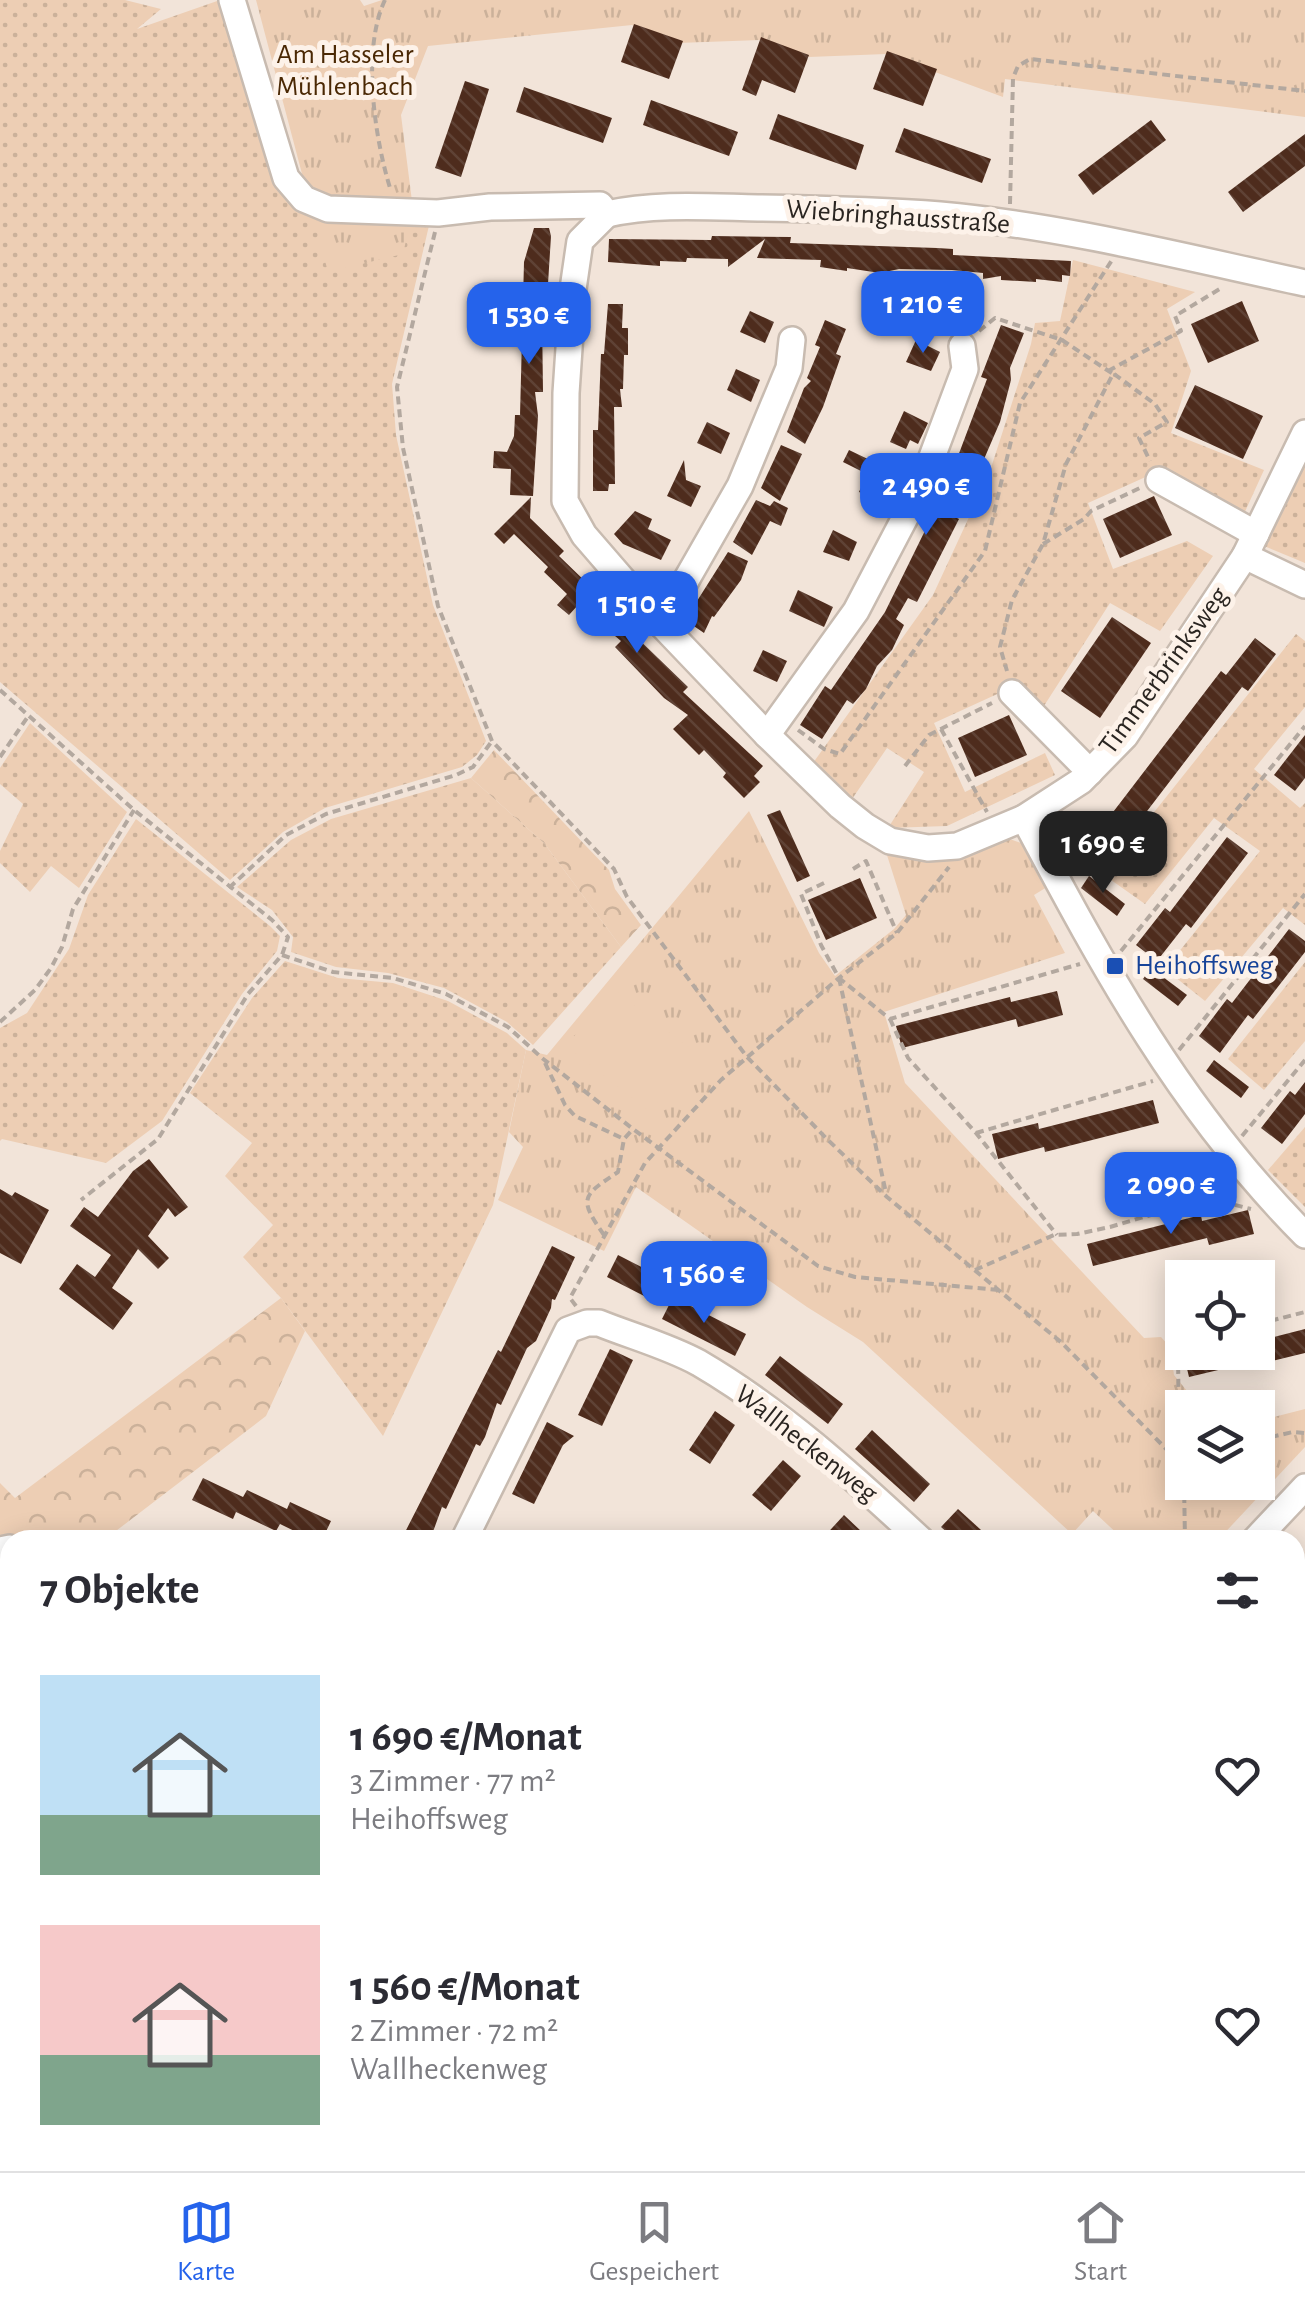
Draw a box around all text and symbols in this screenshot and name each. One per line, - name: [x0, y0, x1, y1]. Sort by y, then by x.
- park label: Am Hasseler Mühlenbach: [276, 41, 414, 101]
- street label: Wiebringhausstraße: [785, 195, 1011, 239]
- pin: 1 210 €: [831, 271, 1015, 356]
- pin: 1 530 €: [437, 282, 621, 367]
- text: 1 210 €: [883, 287, 963, 319]
- text: 1 530 €: [489, 298, 569, 330]
- pin: 2 490 €: [834, 453, 1018, 538]
- text: 2 490 €: [882, 469, 970, 501]
- pin: 1 510 €: [545, 571, 729, 656]
- street label: Timmerbrinksweg: [1094, 582, 1234, 760]
- text: 1 510 €: [598, 587, 676, 619]
- pin: 1 690 €: [1011, 811, 1195, 896]
- text: 1 690 €: [1061, 827, 1145, 859]
- place label: Heihoffsweg: [1135, 952, 1273, 980]
- marker: Heihoffsweg: [1104, 955, 1126, 977]
- pin: 2 090 €: [1079, 1152, 1263, 1237]
- text: 2 090 €: [1127, 1168, 1215, 1200]
- pin: 1 560 €: [612, 1241, 796, 1326]
- text: 1 560 €: [663, 1257, 745, 1289]
- map controls: [1165, 1260, 1275, 1500]
- button: locate: [1165, 1260, 1275, 1370]
- street label: Wallheckenweg: [729, 1380, 883, 1508]
- button: layers: [1165, 1390, 1275, 1500]
- icon: filters: [1210, 1563, 1265, 1618]
- text: 7 Objekte: [40, 1569, 200, 1611]
- icon: home: [120, 1715, 240, 1835]
- text: 1 690 €/Monat: [350, 1716, 582, 1758]
- icon: heart: [1210, 1748, 1265, 1803]
- text: 3 Zimmer · 77 m²: [350, 1765, 556, 1797]
- text: Heihoffsweg: [350, 1803, 508, 1835]
- icon: home: [120, 1965, 240, 2085]
- text: 1 560 €/Monat: [350, 1966, 580, 2008]
- icon: heart: [1210, 1998, 1265, 2053]
- text: 2 Zimmer · 72 m²: [350, 2015, 558, 2047]
- text: Wallheckenweg: [350, 2053, 547, 2085]
- tab: Karte: [177, 2195, 235, 2289]
- tab: Gespeichert: [589, 2195, 719, 2289]
- tab: Start: [1073, 2195, 1128, 2289]

